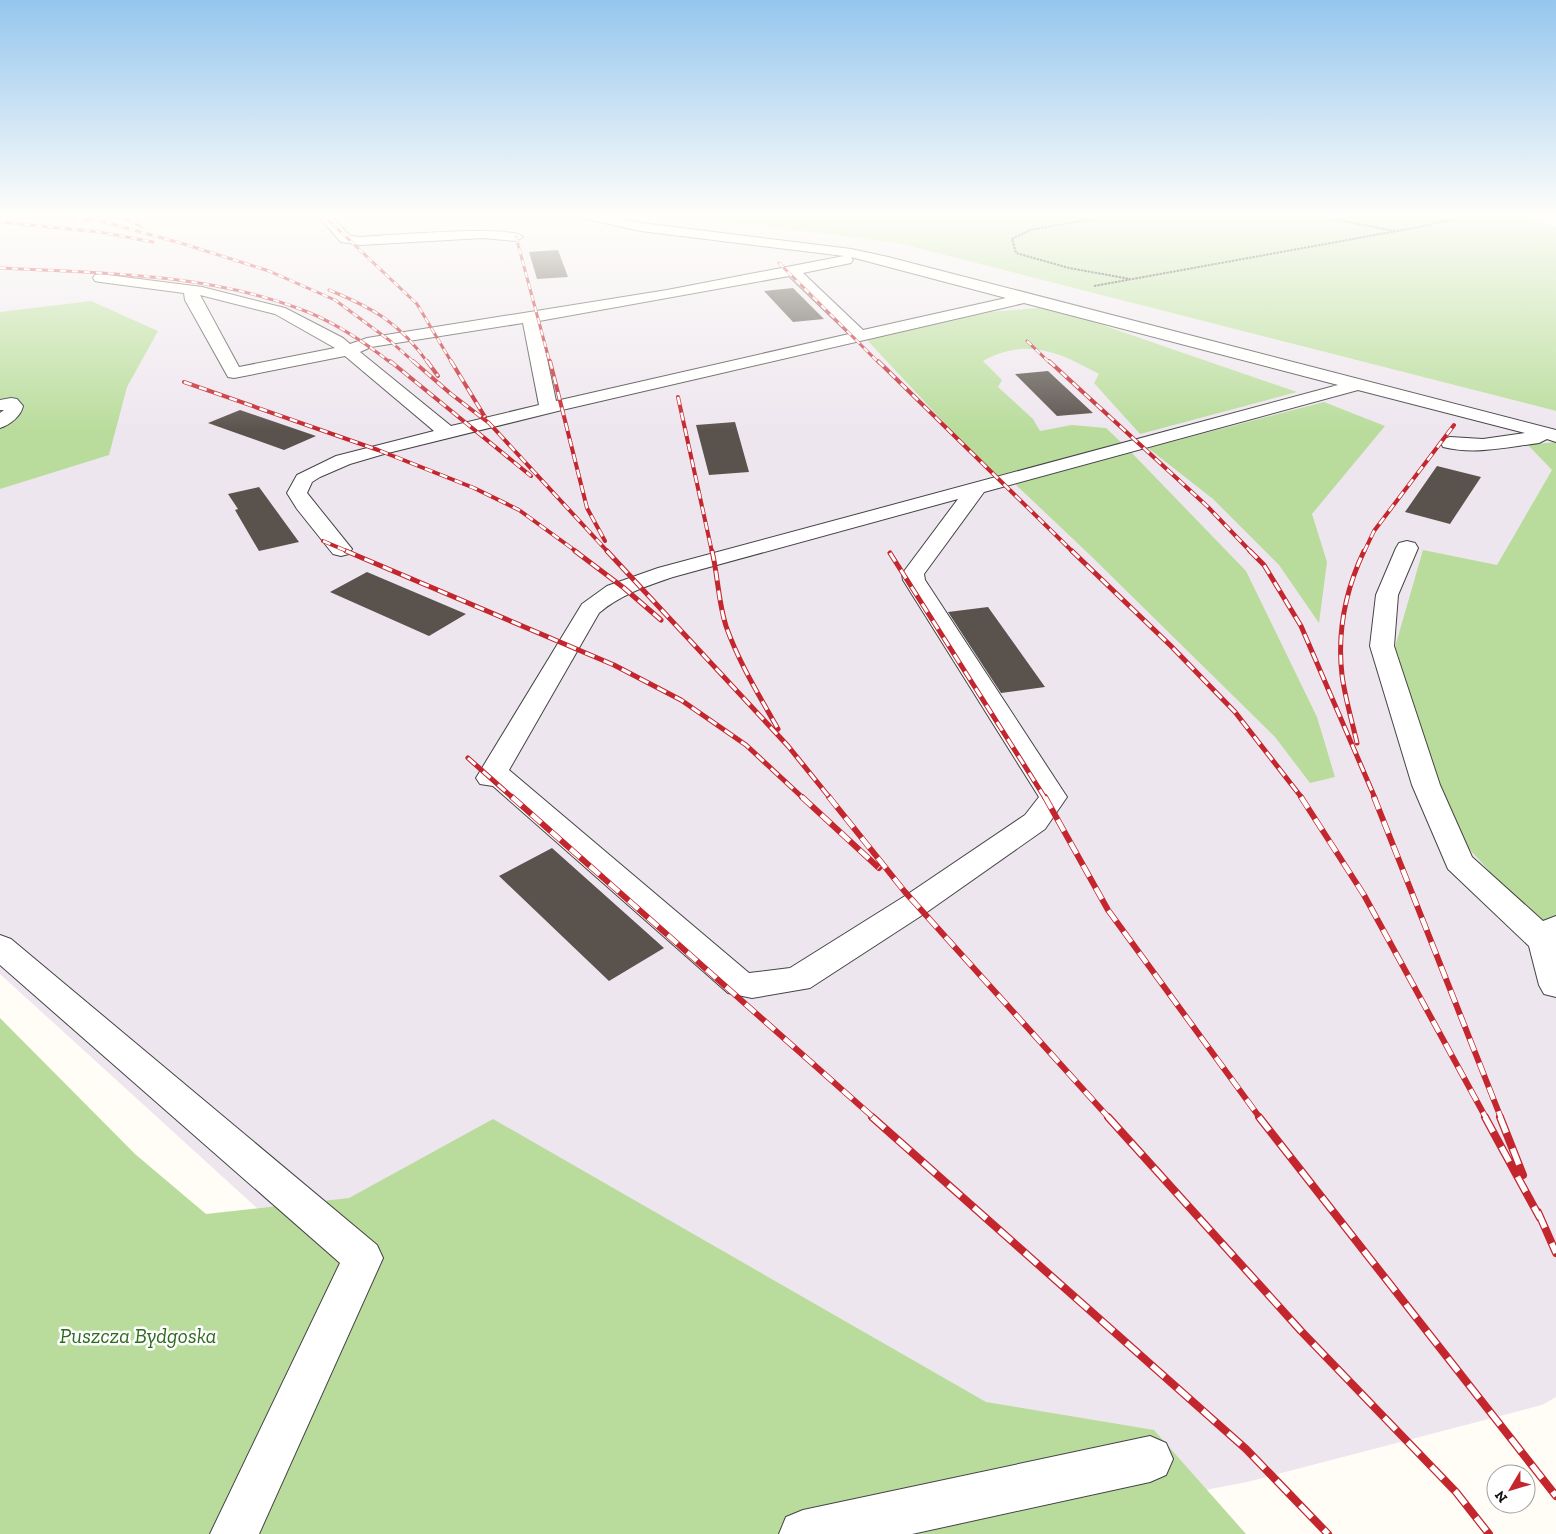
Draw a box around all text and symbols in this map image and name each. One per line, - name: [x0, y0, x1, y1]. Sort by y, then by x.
- park label: Puszcza Bydgoska: [60, 1323, 216, 1348]
- north arrow: [1486, 1464, 1536, 1514]
- text: N: [1491, 1487, 1511, 1506]

